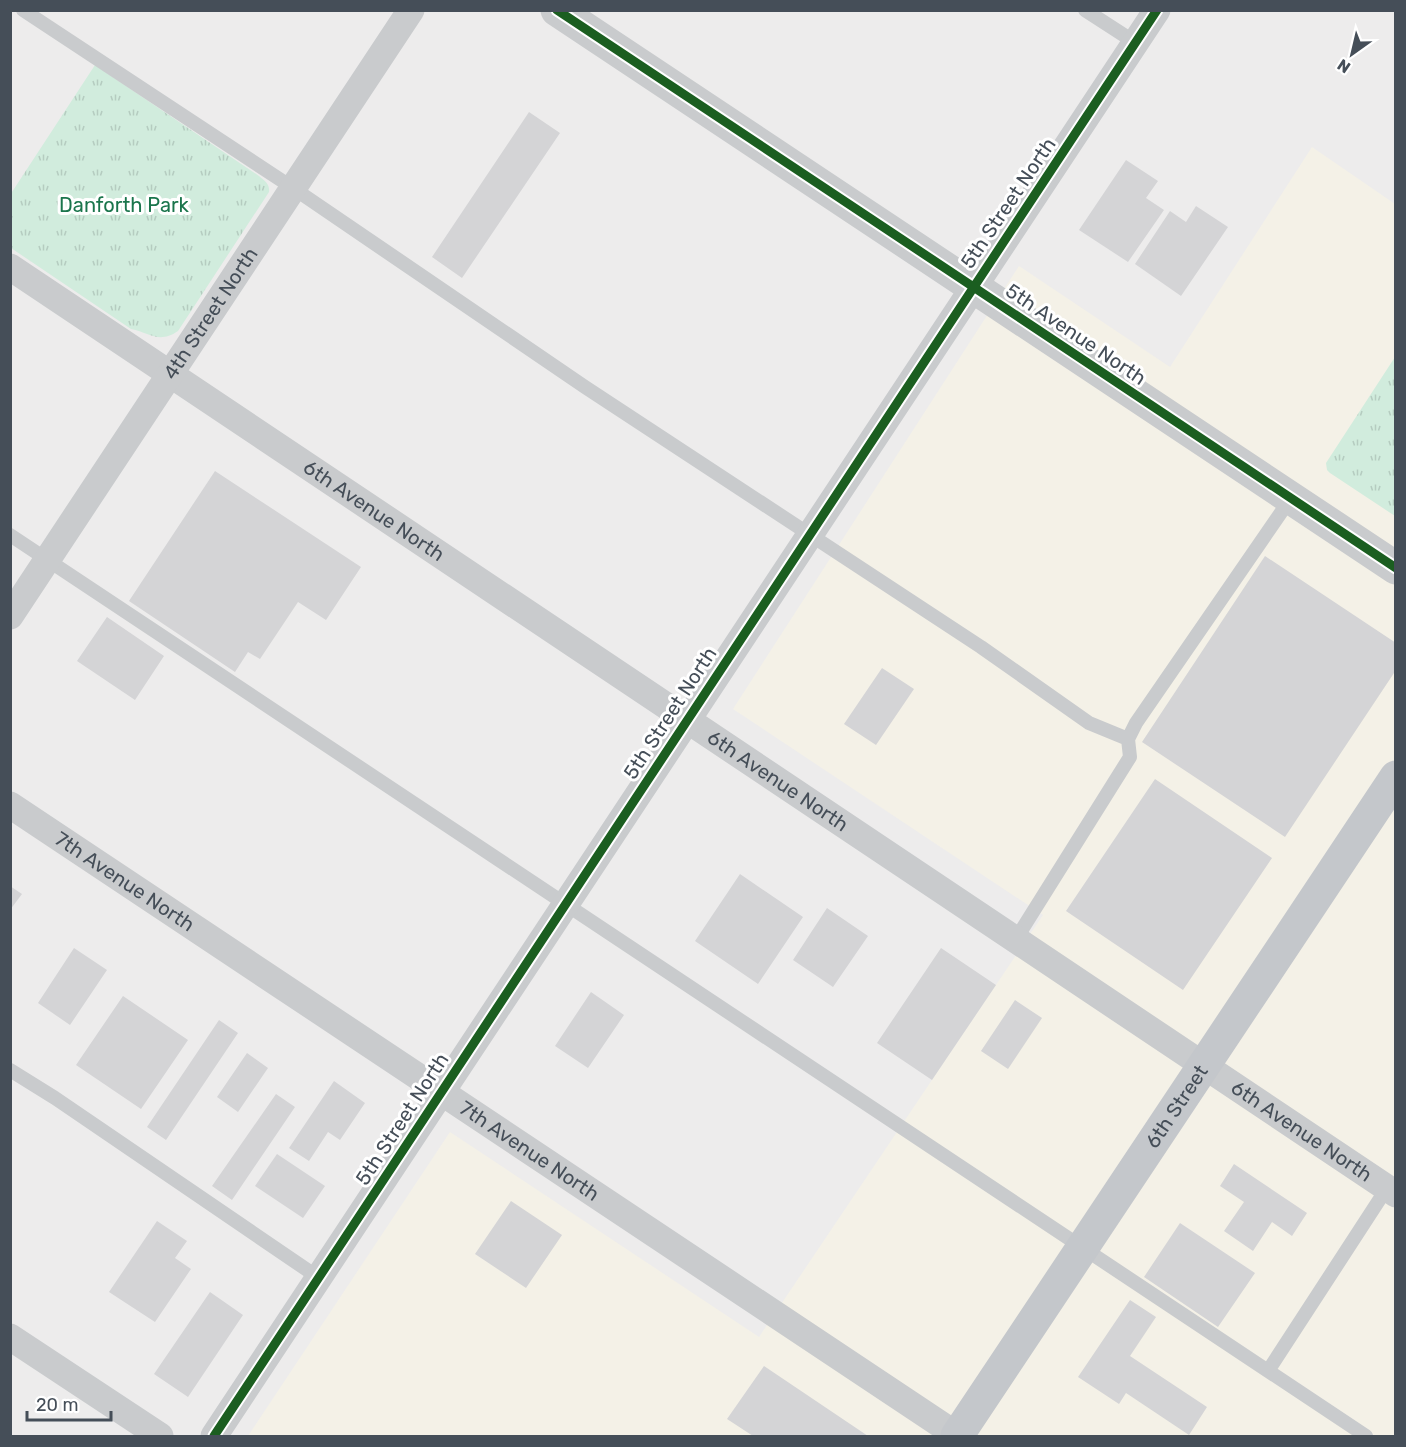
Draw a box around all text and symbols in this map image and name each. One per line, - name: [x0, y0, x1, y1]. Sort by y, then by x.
- north arrow: [1322, 24, 1382, 84]
- text: N: [1334, 55, 1354, 77]
- street label: 5th Street North: [955, 133, 1061, 273]
- park label: Danforth Park: [59, 193, 190, 217]
- street label: 4th Street North: [158, 243, 263, 384]
- street label: 5th Avenue North: [1001, 278, 1151, 390]
- street label: 6th Avenue North: [299, 455, 449, 566]
- street label: 5th Street North: [618, 643, 722, 783]
- street label: 6th Avenue North: [703, 725, 853, 836]
- street label: 7th Avenue North: [51, 826, 199, 937]
- street label: 5th Street North: [350, 1049, 454, 1189]
- street label: 6th Street: [1140, 1060, 1213, 1153]
- street label: 6th Avenue North: [1227, 1075, 1377, 1187]
- street label: 7th Avenue North: [455, 1096, 604, 1206]
- scale bar: [27, 1384, 111, 1422]
- text: 20 m: [36, 1394, 78, 1416]

